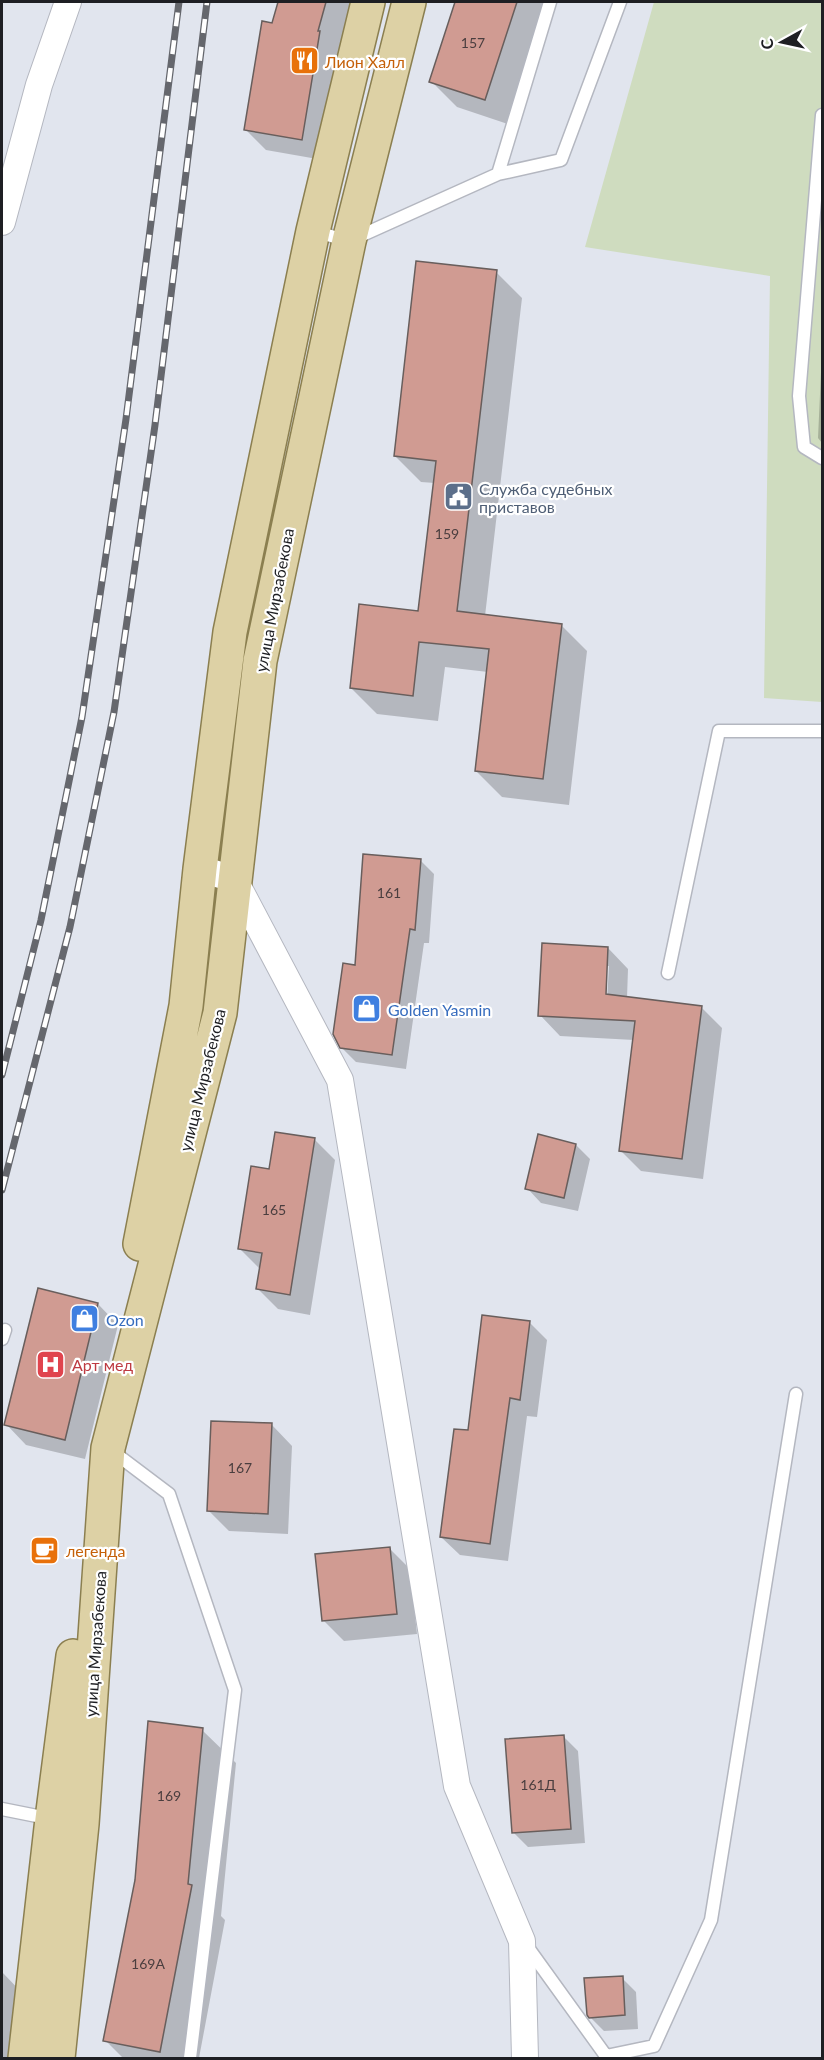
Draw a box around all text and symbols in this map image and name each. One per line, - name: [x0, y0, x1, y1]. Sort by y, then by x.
- north arrow: [752, 12, 812, 72]
- house number: 157: [461, 34, 485, 51]
- text: С: [756, 37, 777, 51]
- restaurant icon: Лион Халл: [288, 45, 320, 77]
- place label: Лион Халл: [324, 52, 405, 71]
- place label: Служба судебных приставов: [479, 479, 612, 516]
- public building icon: Служба судебных приставов: [442, 481, 474, 513]
- house number: 159: [435, 525, 459, 542]
- street label: улица Мирзабекова: [251, 526, 297, 674]
- house number: 161: [377, 884, 401, 901]
- shop icon: Golden Yasmin: [351, 993, 383, 1025]
- place label: Golden Yasmin: [388, 1000, 491, 1019]
- street label: улица Мирзабекова: [175, 1007, 229, 1153]
- house number: 165: [262, 1201, 286, 1218]
- shop icon: Ozon: [69, 1303, 101, 1335]
- place label: Ozon: [106, 1310, 144, 1329]
- hospital icon: Арт мед: [35, 1348, 67, 1380]
- place label: Арт мед: [72, 1355, 133, 1374]
- house number: 167: [228, 1459, 252, 1476]
- cafe icon: легенда: [29, 1534, 61, 1566]
- place label: легенда: [66, 1541, 125, 1560]
- street label: улица Мирзабекова: [80, 1570, 110, 1718]
- house number: 161Д: [520, 1776, 556, 1793]
- house number: 169: [157, 1787, 181, 1804]
- house number: 169А: [131, 1955, 165, 1972]

